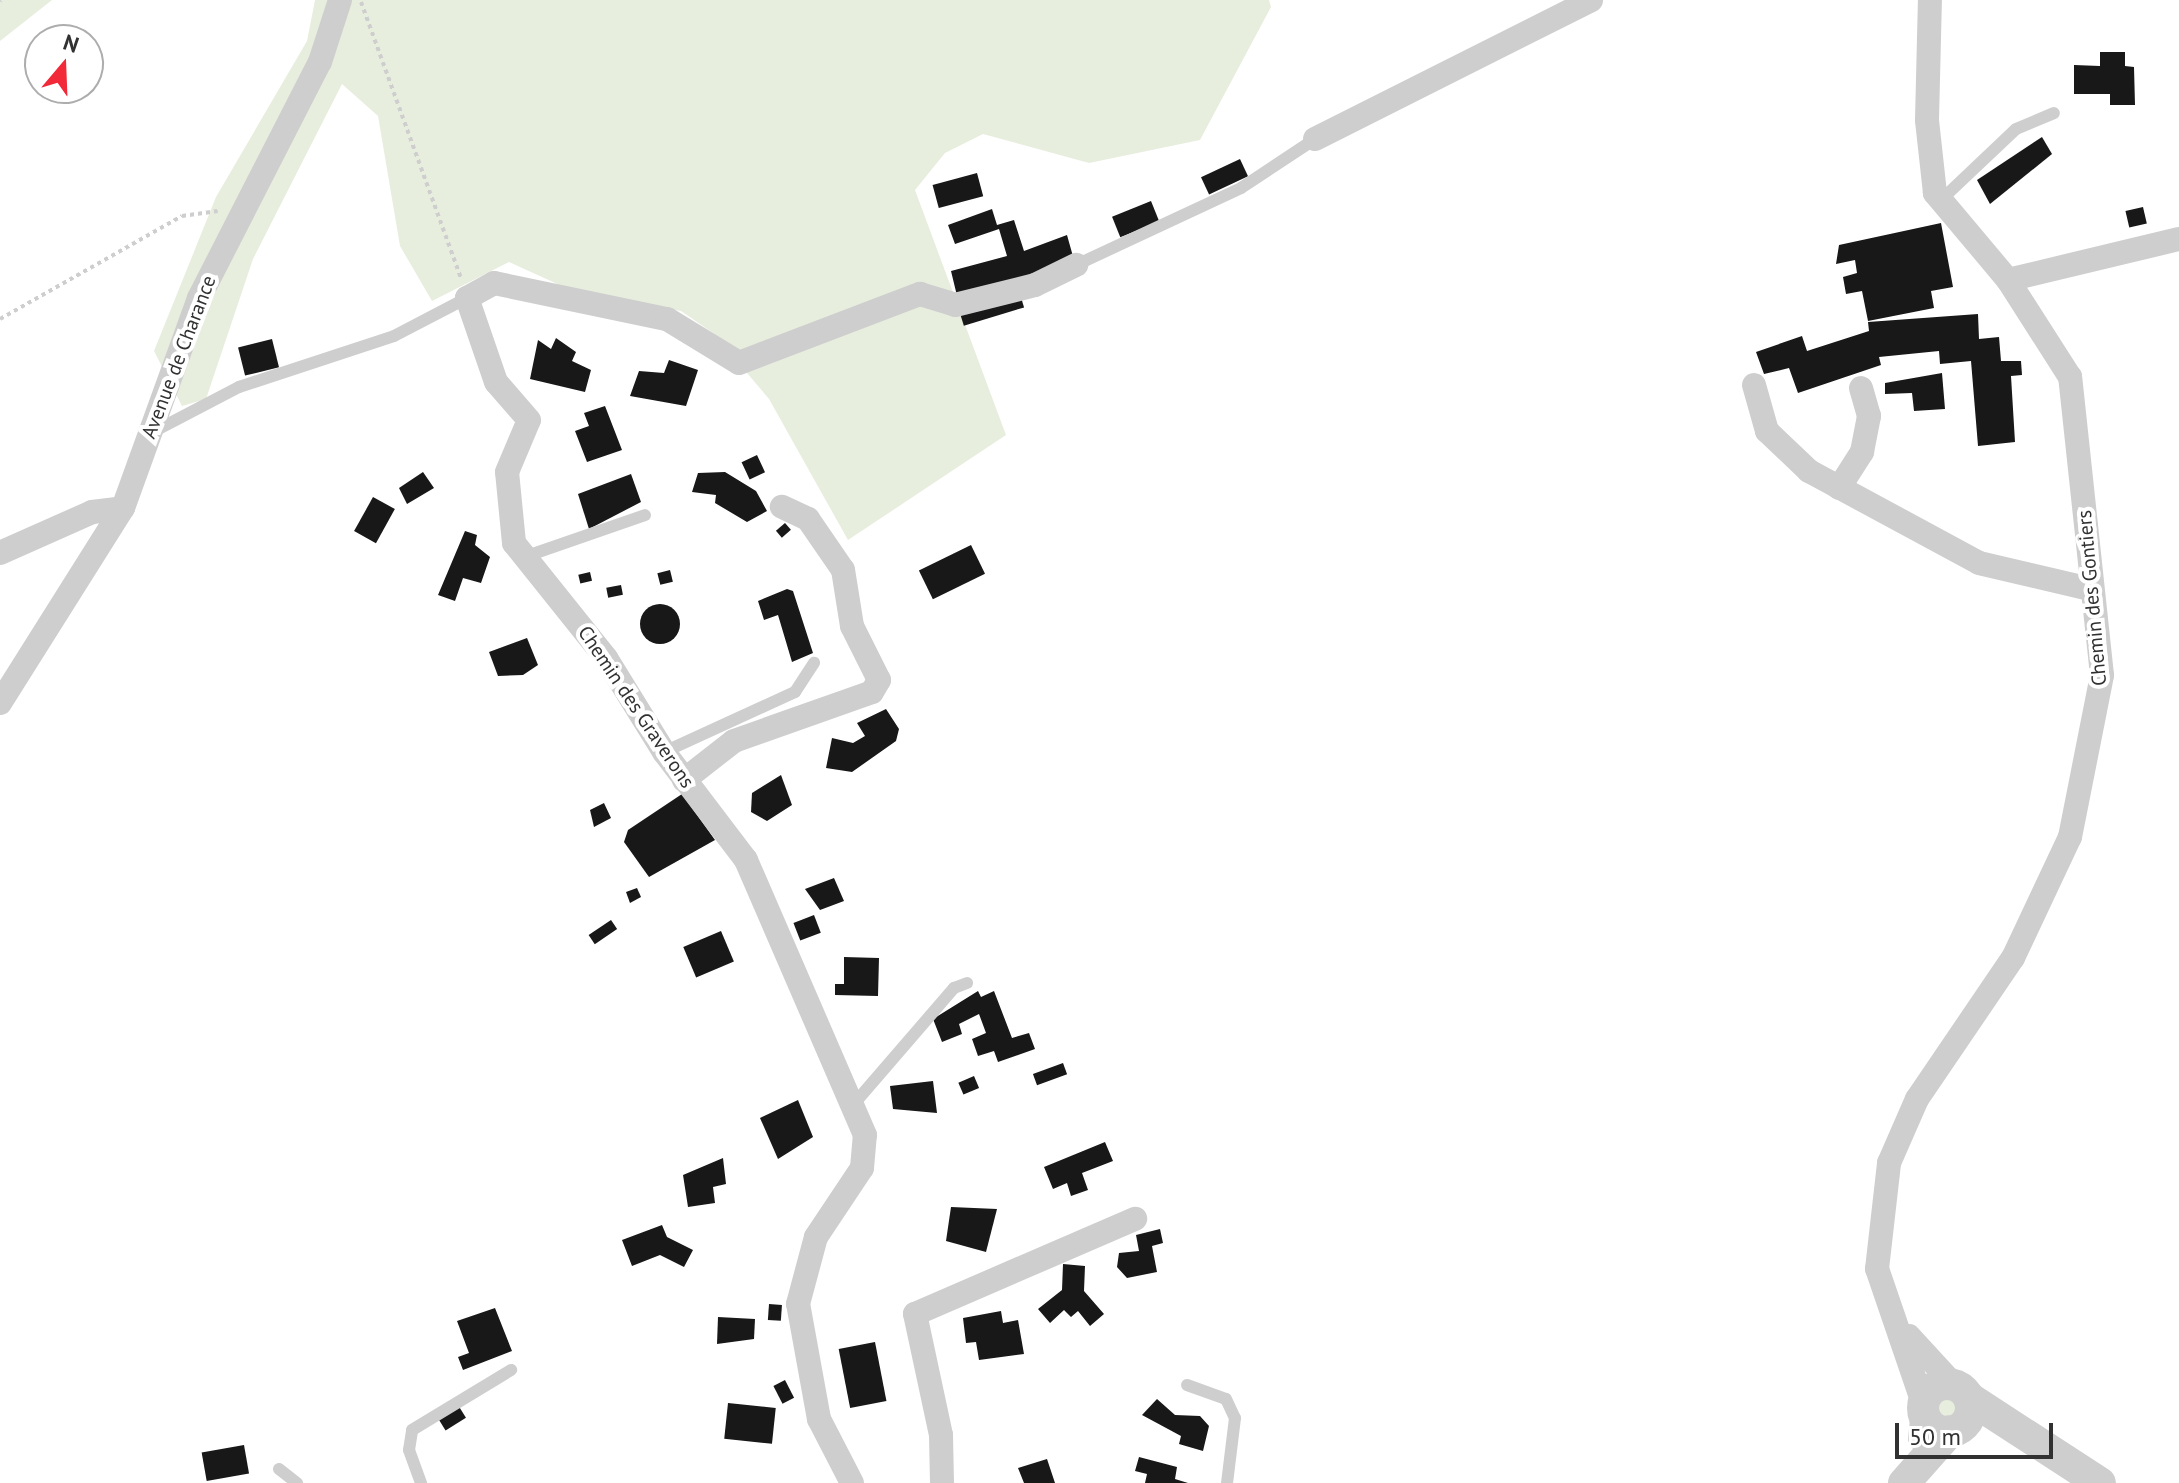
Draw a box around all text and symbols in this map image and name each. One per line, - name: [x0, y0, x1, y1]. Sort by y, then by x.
- north arrow: [24, 24, 104, 104]
- text: N: [60, 28, 83, 59]
- street label: Avenue de Charance: [137, 272, 221, 442]
- street label: Chemin des Gontiers: [2072, 509, 2112, 687]
- street label: Chemin des Graverons: [573, 621, 699, 793]
- scale bar: [1899, 1407, 2057, 1457]
- text: 50 m: [1909, 1421, 1961, 1452]

